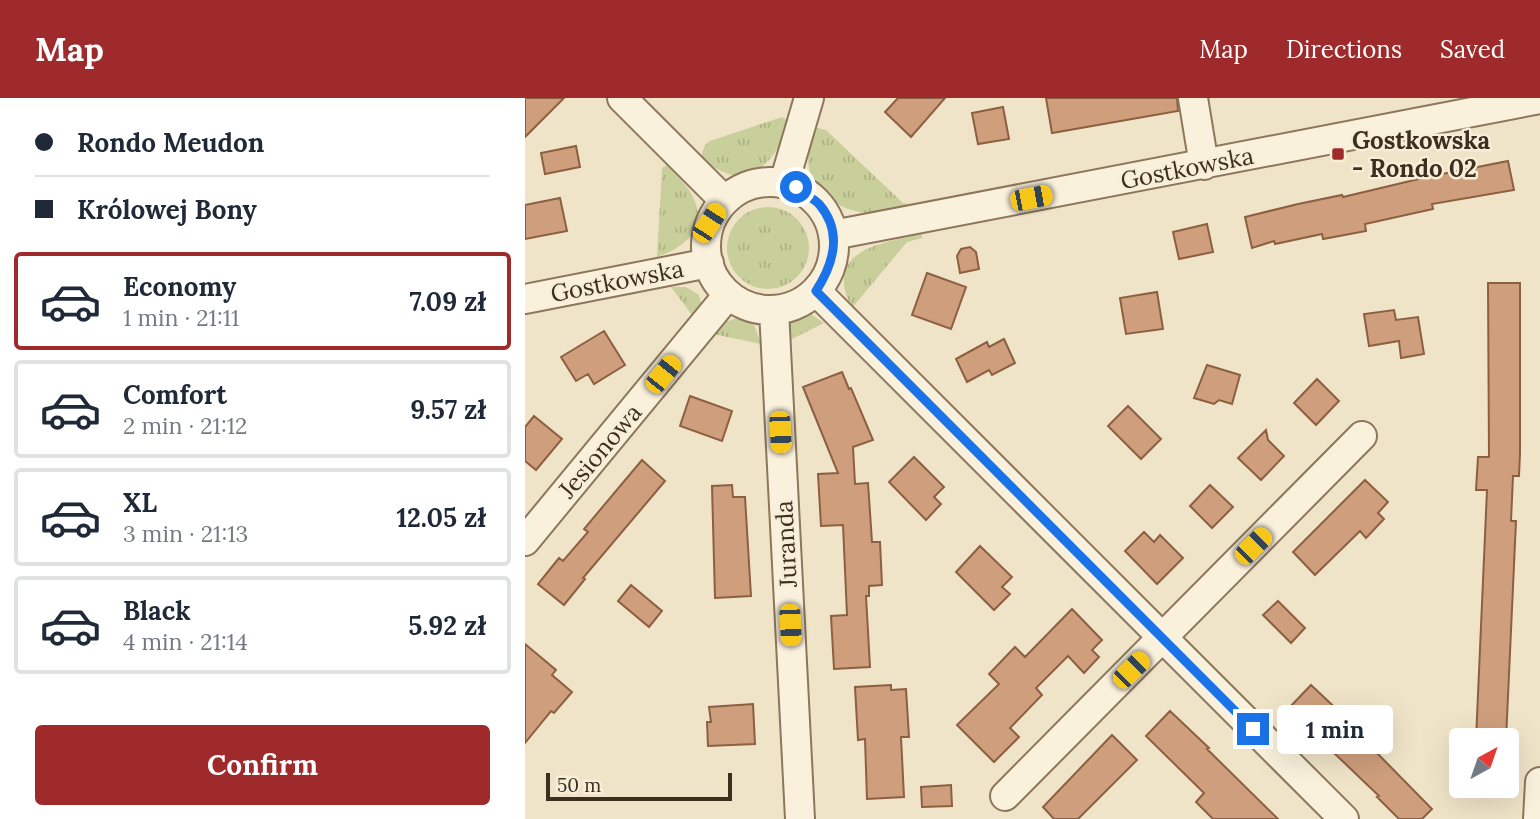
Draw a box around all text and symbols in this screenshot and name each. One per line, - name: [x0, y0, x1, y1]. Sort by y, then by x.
- text: Map: [35, 28, 104, 70]
- text: Map: [1199, 34, 1248, 65]
- text: Directions: [1286, 34, 1402, 65]
- text: Saved: [1440, 34, 1505, 65]
- place label: Gostkowska - Rondo 02: [1352, 125, 1491, 184]
- text: Rondo Meudon: [77, 126, 264, 159]
- street label: Gostkowska: [1118, 140, 1256, 196]
- marker: Gostkowska - Rondo 02: [1330, 146, 1346, 162]
- route start: [780, 171, 812, 203]
- car: [1009, 184, 1054, 212]
- text: Królowej Bony: [77, 193, 257, 226]
- car: [689, 200, 730, 246]
- street label: Gostkowska: [548, 253, 686, 309]
- icon: car: [39, 270, 102, 333]
- text: Economy: [123, 270, 236, 303]
- text: 7.09 zł: [409, 285, 486, 318]
- text: 1 min · 21:11: [123, 303, 239, 332]
- car: [642, 351, 685, 397]
- icon: car: [39, 378, 102, 441]
- text: Comfort: [123, 378, 227, 411]
- text: 9.57 zł: [410, 393, 486, 426]
- street label: Jesionowa: [551, 398, 648, 505]
- car: [769, 410, 792, 454]
- text: 2 min · 21:12: [123, 411, 247, 440]
- icon: car: [39, 486, 102, 549]
- text: XL: [123, 486, 157, 519]
- street label: Juranda: [768, 500, 804, 589]
- text: 12.05 zł: [396, 501, 486, 534]
- text: 3 min · 21:13: [123, 519, 248, 548]
- car: [1231, 524, 1276, 568]
- icon: car: [39, 594, 102, 657]
- text: Black: [123, 594, 191, 627]
- car: [779, 603, 802, 647]
- text: 5.92 zł: [408, 609, 486, 642]
- text: 4 min · 21:14: [123, 627, 248, 656]
- car: [1109, 648, 1154, 692]
- callout: 1 min: [1277, 704, 1393, 754]
- route end: [1237, 713, 1269, 745]
- text: 1 min: [1306, 715, 1364, 744]
- button: Confirm: [35, 725, 490, 805]
- north arrow: [1449, 728, 1519, 798]
- map controls: [1449, 728, 1519, 798]
- scale bar: [546, 770, 731, 802]
- text: 50 m: [557, 773, 601, 797]

